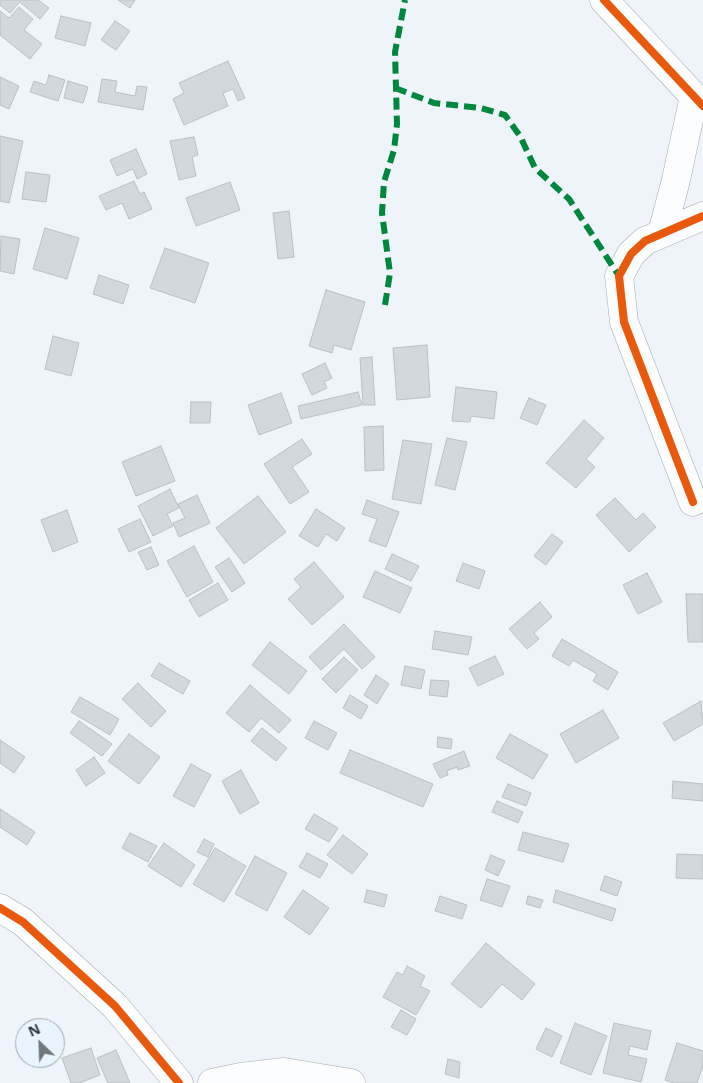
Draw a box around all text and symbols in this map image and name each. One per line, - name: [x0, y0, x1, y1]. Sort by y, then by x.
- north arrow: [15, 1018, 65, 1068]
- text: N: [25, 1019, 43, 1041]

